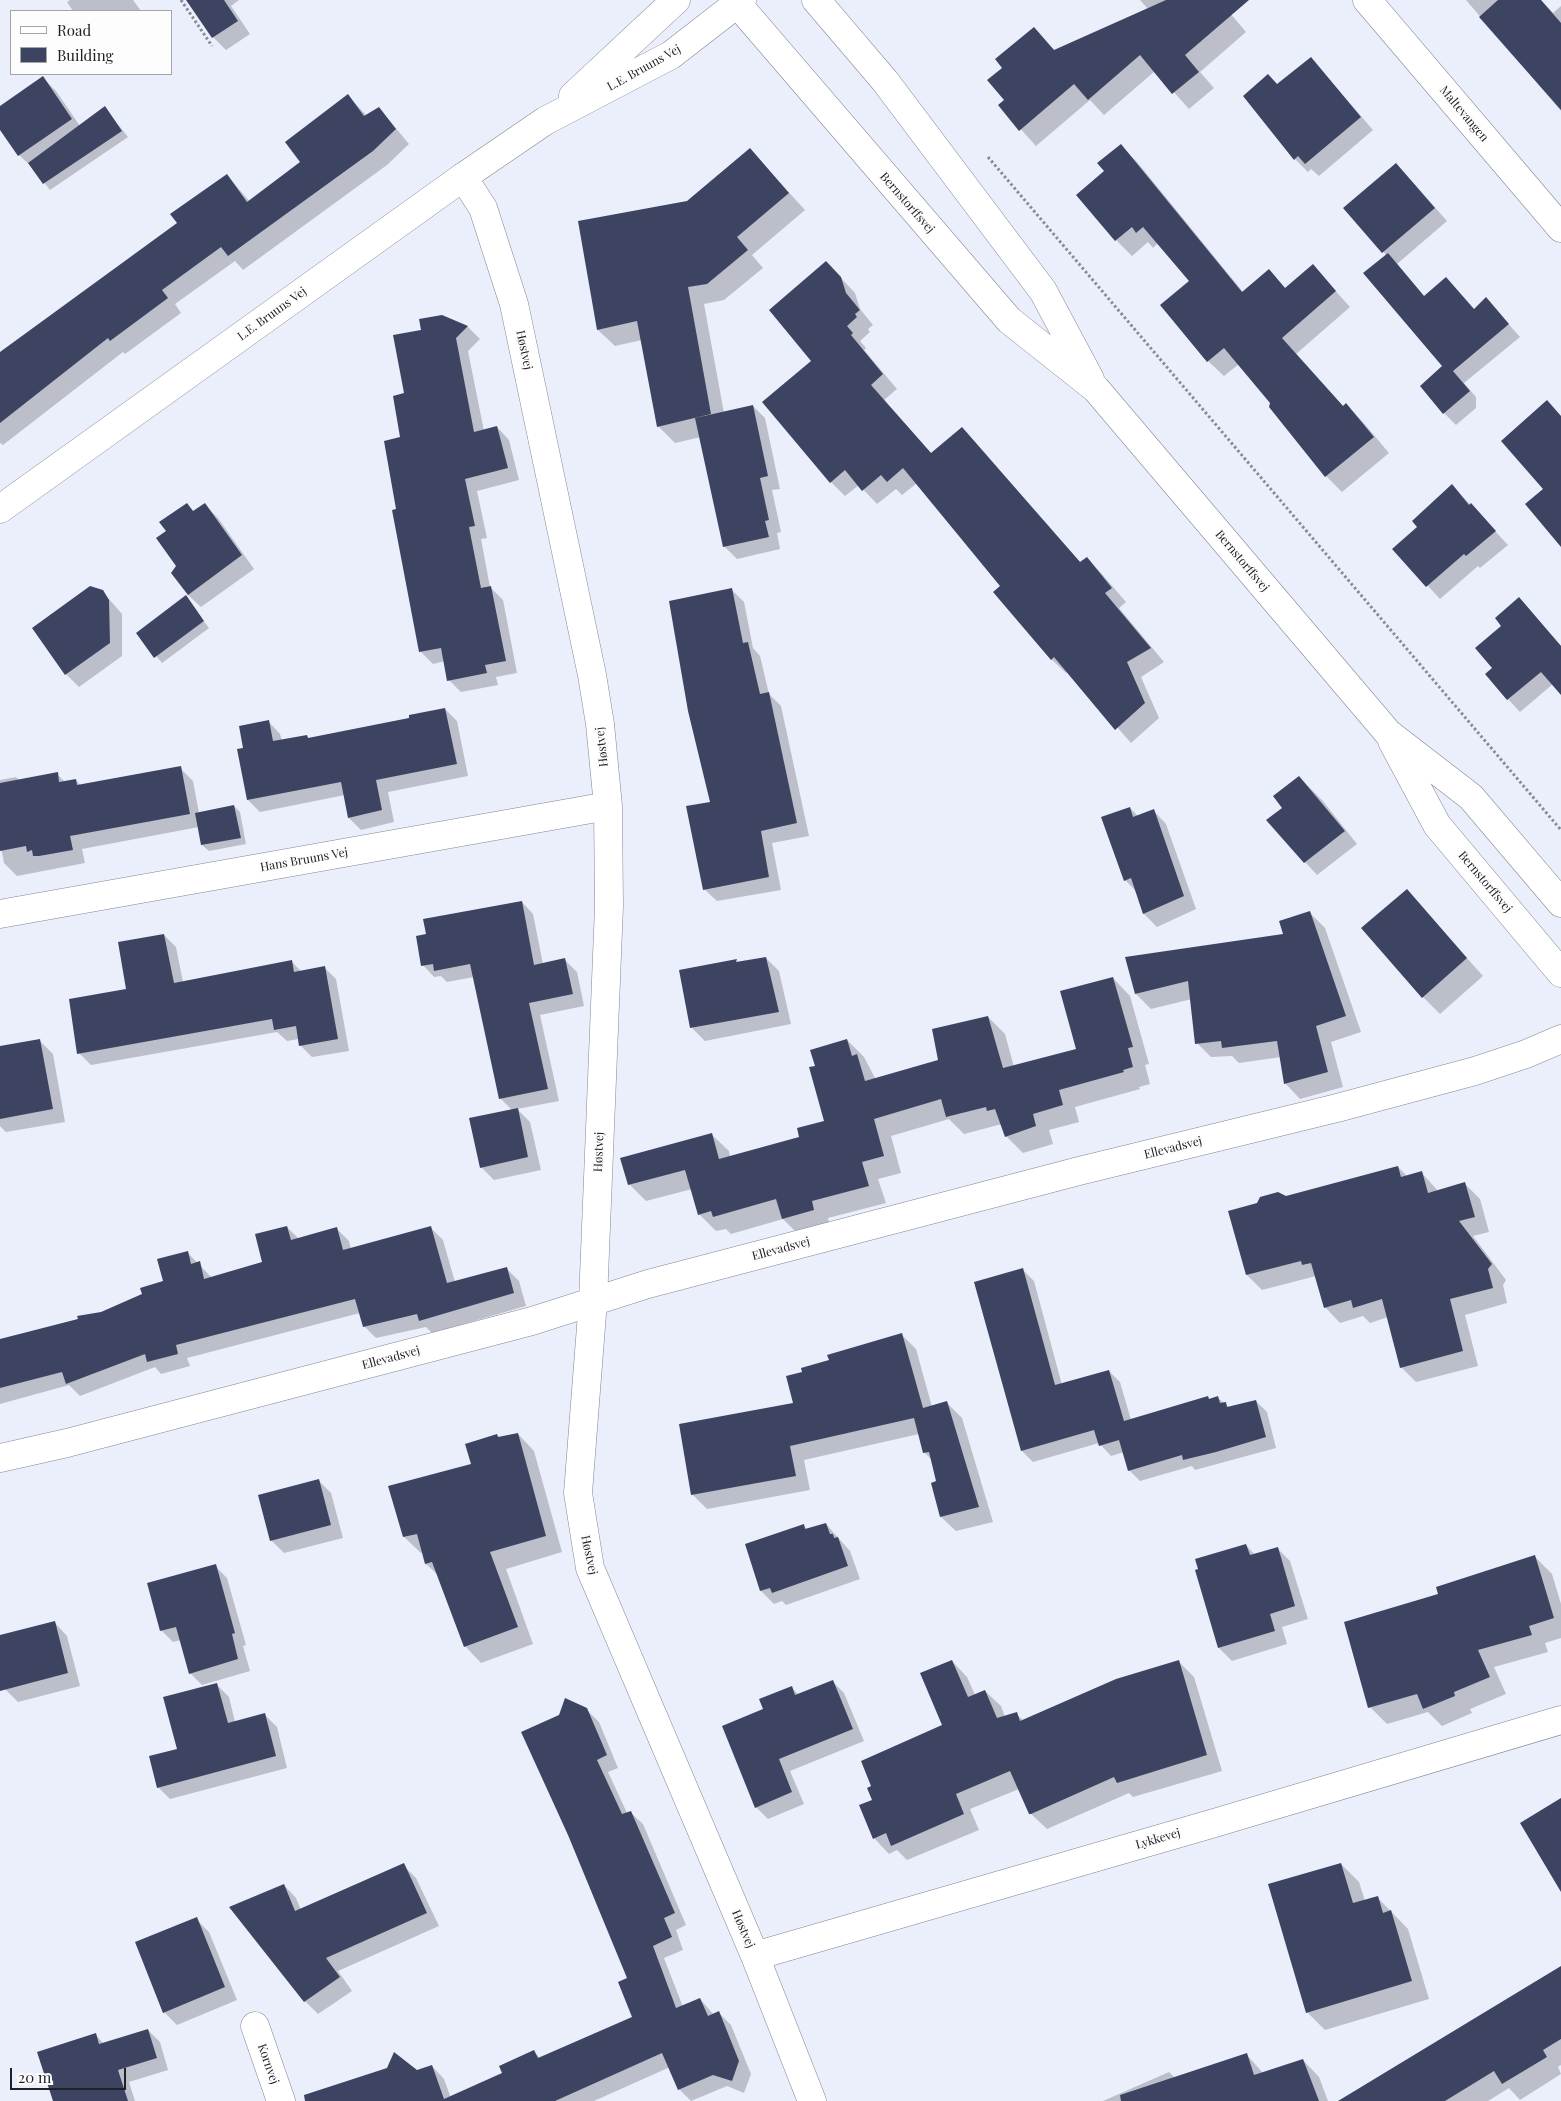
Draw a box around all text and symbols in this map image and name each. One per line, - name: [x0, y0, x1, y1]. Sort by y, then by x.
- legend: [10, 10, 172, 75]
- text: Road: [57, 20, 91, 40]
- street label: L.E. Bruuns Vej: [605, 42, 683, 94]
- text: Building: [57, 45, 113, 65]
- street label: Maltevangen: [1437, 83, 1491, 145]
- street label: Bernstorffsvej: [877, 170, 937, 236]
- street label: L.E. Bruuns Vej: [235, 284, 309, 344]
- street label: Høstvej: [513, 329, 535, 371]
- street label: Bernstorffsvej: [1212, 527, 1272, 595]
- street label: Høstvej: [593, 726, 611, 768]
- street label: Hans Bruuns Vej: [259, 845, 349, 875]
- street label: Bernstorffsvej: [1455, 848, 1515, 916]
- street label: Høstvej: [591, 1132, 607, 1172]
- street label: Ellevadsvej: [1143, 1134, 1203, 1162]
- street label: Ellevadsvej: [751, 1234, 811, 1264]
- street label: Ellevadsvej: [361, 1343, 421, 1373]
- street label: Høstvej: [578, 1534, 600, 1576]
- street label: Lykkevej: [1134, 1826, 1182, 1852]
- street label: Høstvej: [729, 1908, 757, 1950]
- street label: Kornvej: [254, 2042, 282, 2086]
- scale bar: [12, 2058, 129, 2090]
- text: 20 m: [18, 2067, 51, 2087]

